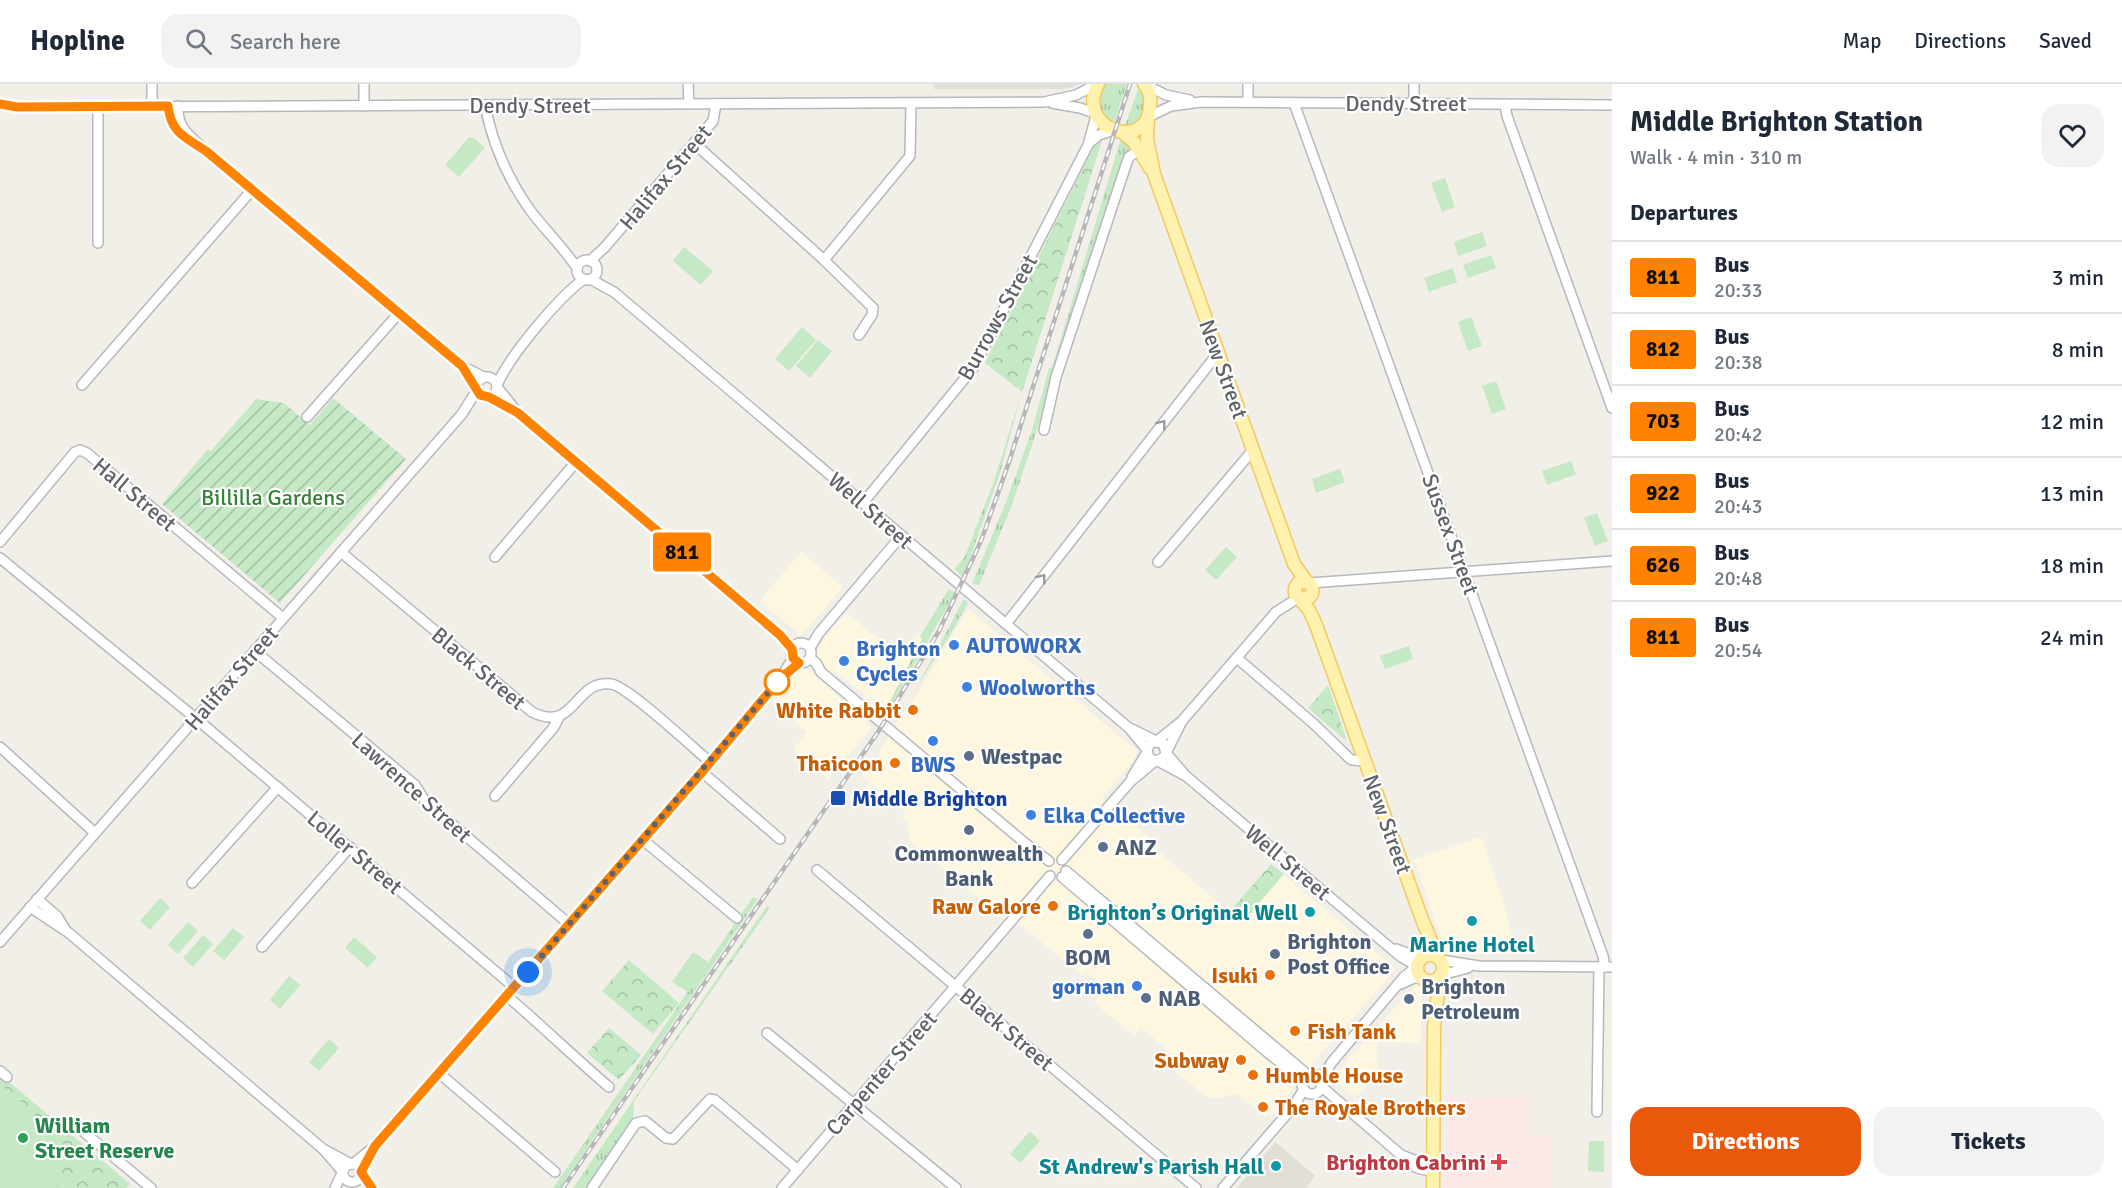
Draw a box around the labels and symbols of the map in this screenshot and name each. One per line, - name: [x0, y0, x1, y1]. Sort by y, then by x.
- street label: Dendy Street: [1345, 90, 1467, 117]
- street label: Dendy Street: [469, 92, 591, 119]
- street label: Halifax Street: [614, 119, 717, 235]
- street label: Burrows Street: [952, 249, 1043, 385]
- street label: New Street: [1193, 316, 1254, 423]
- one-way arrow: [1155, 420, 1166, 431]
- street label: Hall Street: [87, 452, 182, 537]
- street label: Well Street: [823, 466, 919, 555]
- street label: Sussex Street: [1416, 470, 1485, 599]
- park label: Billilla Gardens: [201, 484, 345, 511]
- line badge: 811: [648, 532, 716, 572]
- one-way arrow: [1035, 574, 1046, 585]
- street label: Halifax Street: [179, 621, 284, 736]
- street label: Black Street: [426, 621, 531, 716]
- place label: AUTOWORX: [966, 632, 1082, 659]
- place label: Brighton Cycles: [856, 635, 940, 687]
- marker: AUTOWORX: [947, 638, 961, 652]
- marker: Brighton Cycles: [837, 654, 851, 668]
- unlabelled marker: [764, 669, 790, 695]
- place label: Woolworths: [979, 674, 1095, 701]
- marker: Woolworths: [960, 680, 974, 694]
- place label: White Rabbit: [776, 697, 901, 724]
- marker: White Rabbit: [906, 703, 920, 717]
- street label: Lawrence Street: [346, 726, 477, 849]
- marker: BWS: [926, 734, 940, 748]
- place label: Westpac: [981, 743, 1062, 770]
- marker: Westpac: [962, 749, 976, 763]
- place label: Thaicoon: [797, 750, 883, 777]
- place label: BWS: [910, 751, 956, 778]
- marker: Thaicoon: [888, 756, 902, 770]
- street label: New Street: [1357, 771, 1418, 878]
- place label: Middle Brighton: [852, 785, 1007, 812]
- marker: Middle Brighton: [829, 789, 847, 807]
- place label: Elka Collective: [1043, 802, 1186, 829]
- street label: Loller Street: [302, 805, 408, 900]
- marker: Elka Collective: [1024, 808, 1038, 822]
- street label: Well Street: [1239, 819, 1336, 906]
- marker: Commonwealth Bank: [962, 823, 976, 837]
- place label: ANZ: [1115, 834, 1157, 861]
- place label: Commonwealth Bank: [894, 840, 1044, 892]
- marker: ANZ: [1096, 840, 1110, 854]
- place label: Raw Galore: [932, 893, 1041, 920]
- marker: Raw Galore: [1046, 899, 1060, 913]
- place label: Brighton’s Original Well: [1067, 899, 1298, 926]
- marker: Brighton’s Original Well: [1303, 905, 1317, 919]
- marker: Marine Hotel: [1465, 914, 1479, 928]
- marker: BOM: [1081, 927, 1095, 941]
- place label: Brighton Post Office: [1287, 928, 1390, 980]
- place label: Marine Hotel: [1409, 931, 1535, 958]
- place label: BOM: [1065, 944, 1111, 971]
- marker: Brighton Post Office: [1268, 947, 1282, 961]
- your location: [513, 957, 543, 987]
- place label: Isuki: [1211, 962, 1258, 989]
- marker: Isuki: [1263, 968, 1277, 982]
- place label: gorman: [1052, 973, 1125, 1000]
- place label: Brighton Petroleum: [1421, 973, 1520, 1025]
- marker: gorman: [1130, 979, 1144, 993]
- street label: Black Street: [954, 982, 1059, 1077]
- place label: NAB: [1158, 985, 1201, 1012]
- marker: NAB: [1139, 991, 1153, 1005]
- marker: Brighton Petroleum: [1402, 992, 1416, 1006]
- street label: Carpenter Street: [820, 1005, 943, 1141]
- place label: Fish Tank: [1307, 1018, 1397, 1045]
- marker: Fish Tank: [1288, 1024, 1302, 1038]
- place label: Subway: [1154, 1047, 1229, 1074]
- marker: Subway: [1234, 1053, 1248, 1067]
- place label: Humble House: [1265, 1062, 1404, 1089]
- marker: Humble House: [1246, 1068, 1260, 1082]
- place label: The Royale Brothers: [1275, 1094, 1466, 1121]
- marker: The Royale Brothers: [1256, 1100, 1270, 1114]
- place label: William Street Reserve: [35, 1112, 175, 1164]
- marker: William Street Reserve: [16, 1131, 30, 1145]
- place label: Brighton Cabrini: [1326, 1149, 1486, 1176]
- place label: St Andrew's Parish Hall: [1039, 1153, 1264, 1180]
- marker: Brighton Cabrini: [1490, 1153, 1508, 1171]
- marker: St Andrew's Parish Hall: [1269, 1159, 1283, 1173]

